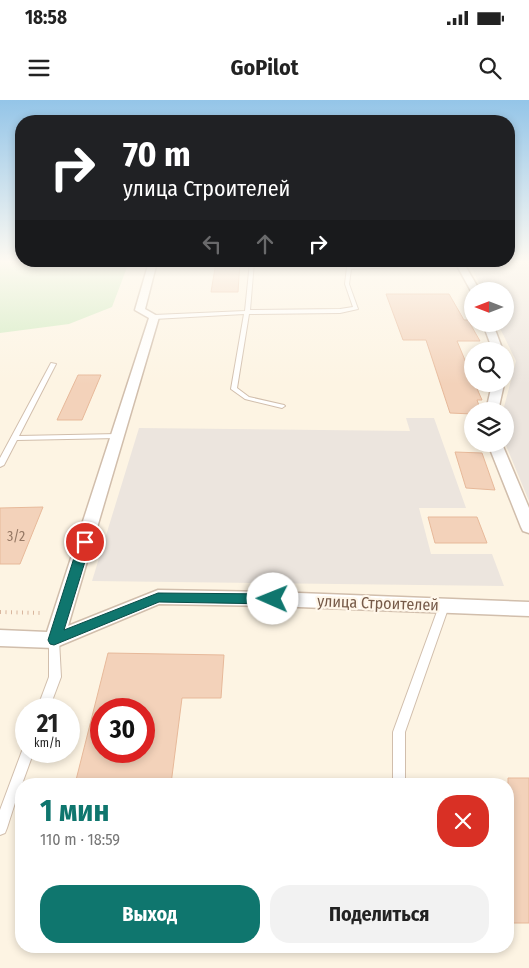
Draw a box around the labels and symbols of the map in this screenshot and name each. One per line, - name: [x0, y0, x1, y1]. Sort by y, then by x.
- north arrow: [464, 282, 514, 332]
- pin: [64, 521, 106, 563]
- house number: 3/2: [7, 528, 25, 545]
- position arrow: [246, 572, 298, 624]
- street label: улица Строителей: [317, 591, 439, 615]
- speed limit sign: 30: [90, 698, 155, 763]

